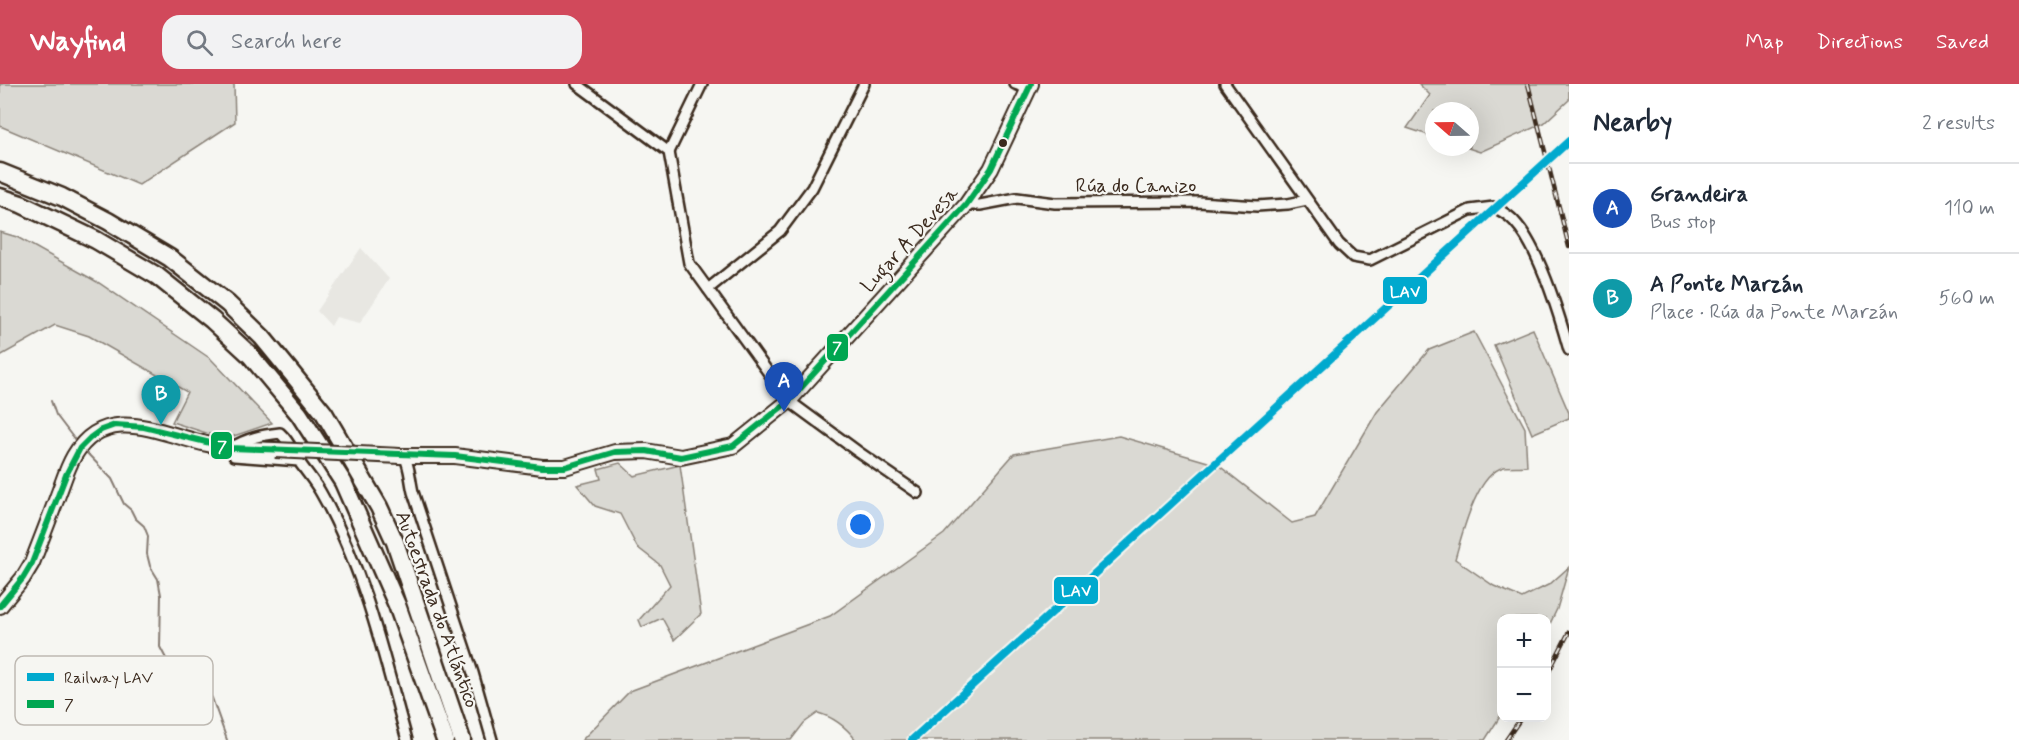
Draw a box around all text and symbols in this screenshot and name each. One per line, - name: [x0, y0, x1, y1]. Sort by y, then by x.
- search box: [162, 15, 582, 69]
- text: Wayfind: [30, 24, 126, 61]
- icon: search: [183, 26, 216, 59]
- text: Search here: [231, 28, 342, 56]
- text: Map: [1745, 28, 1784, 56]
- text: Directions: [1817, 28, 1903, 56]
- text: Saved: [1936, 28, 1989, 56]
- north arrow: [1425, 102, 1479, 156]
- text: Nearby: [1593, 106, 1672, 140]
- text: 2 results: [1922, 110, 1995, 137]
- unlabelled marker: [997, 137, 1009, 149]
- street label: Rúa do Canizo: [1076, 173, 1196, 200]
- street label: Lugar A Devesa: [855, 180, 967, 300]
- text: Grandeira: [1650, 181, 1748, 209]
- text: A: [1606, 195, 1619, 222]
- text: 110 m: [1944, 195, 1995, 222]
- text: Bus stop: [1650, 209, 1716, 236]
- text: A Ponte Marzán: [1650, 271, 1803, 299]
- line badge: LAV: [1382, 276, 1428, 305]
- text: LAV: [1390, 282, 1421, 303]
- text: B: [1606, 285, 1619, 312]
- text: 560 m: [1939, 285, 1995, 312]
- text: Place · Rúa da Ponte Marzán: [1650, 299, 1898, 326]
- line badge: 7: [826, 333, 849, 362]
- text: 7: [832, 338, 842, 359]
- pin: A: [764, 362, 804, 412]
- pin: B: [142, 376, 180, 425]
- line badge: 7: [210, 431, 233, 460]
- text: 7: [217, 437, 227, 458]
- street label: Autoestrada do Atlántico: [388, 507, 485, 712]
- your location: [846, 510, 875, 539]
- line badge: LAV: [1053, 576, 1099, 605]
- text: LAV: [1061, 581, 1092, 602]
- map controls: [1497, 614, 1551, 722]
- button: +: [1497, 614, 1551, 668]
- legend: [15, 656, 213, 725]
- text: Railway LAV: [64, 668, 153, 689]
- button: −: [1497, 668, 1551, 722]
- text: 7: [64, 695, 74, 716]

